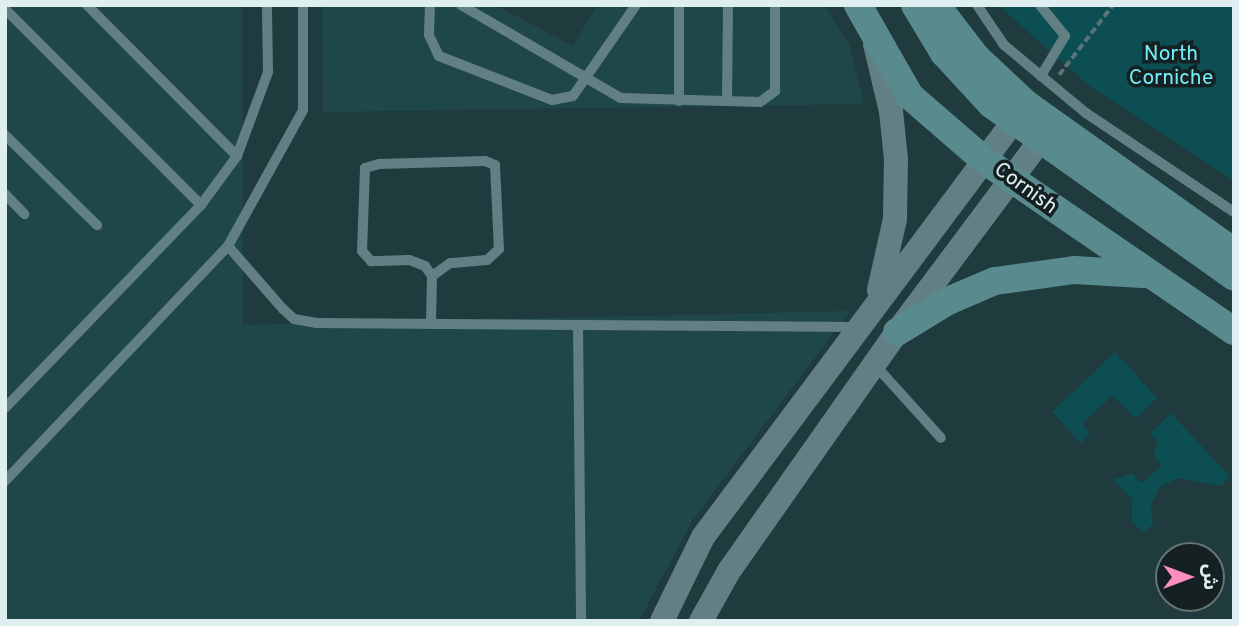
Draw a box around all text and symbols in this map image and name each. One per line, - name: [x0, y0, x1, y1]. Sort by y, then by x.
- park label: North Corniche: [1129, 42, 1213, 92]
- street label: Cornish: [988, 158, 1062, 220]
- north arrow: [1155, 542, 1225, 612]
- text: ش: [1197, 564, 1221, 590]

